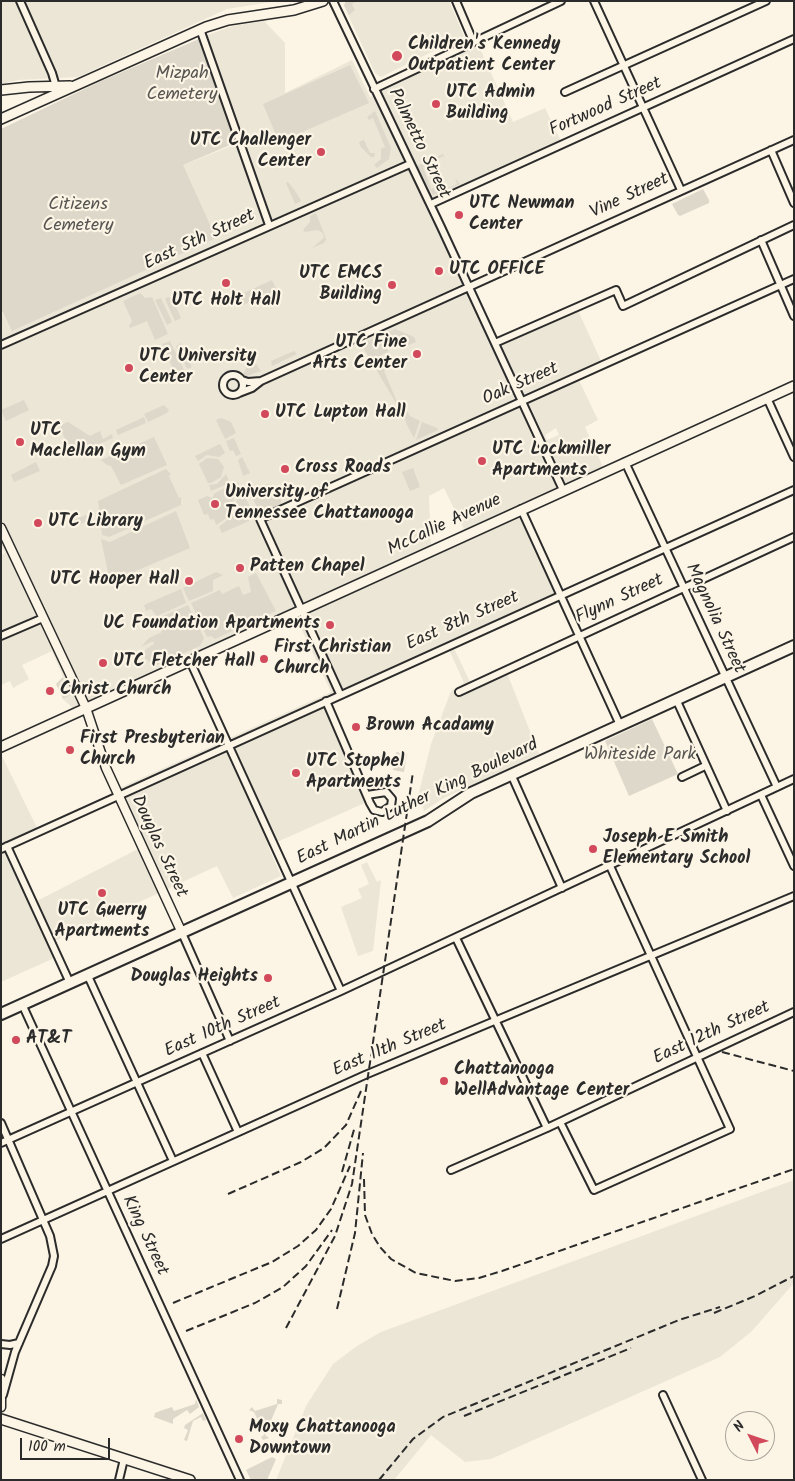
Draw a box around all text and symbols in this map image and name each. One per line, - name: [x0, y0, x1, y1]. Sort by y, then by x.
- place label: Children's Kennedy Outpatient Center: [408, 35, 560, 78]
- marker: Children's Kennedy Outpatient Center: [390, 49, 404, 63]
- park label: Mizpah Cemetery: [147, 64, 217, 106]
- street label: Fortwood Street: [546, 74, 666, 142]
- place label: UTC Admin Building: [446, 83, 535, 126]
- street label: Palmetto Street: [382, 85, 454, 203]
- marker: UTC Admin Building: [430, 98, 442, 110]
- place label: UTC Challenger Center: [190, 131, 311, 173]
- marker: UTC Challenger Center: [315, 146, 327, 158]
- street label: Vine Street: [587, 169, 673, 225]
- place label: UTC Newman Center: [469, 194, 574, 236]
- park label: Citizens Cemetery: [43, 195, 113, 238]
- street label: East 5th Street: [141, 206, 259, 276]
- marker: UTC Newman Center: [453, 209, 465, 221]
- place label: UTC OFFICE: [449, 260, 545, 282]
- place label: UTC EMCS Building: [299, 264, 382, 306]
- marker: UTC OFFICE: [433, 265, 445, 277]
- marker: UTC Holt Hall: [220, 277, 232, 289]
- marker: UTC EMCS Building: [386, 279, 398, 291]
- place label: UTC Holt Hall: [172, 291, 280, 313]
- place label: UTC Fine Arts Center: [312, 333, 407, 376]
- place label: UTC University Center: [139, 347, 256, 389]
- marker: UTC Fine Arts Center: [411, 348, 423, 360]
- street label: Oak Street: [480, 359, 562, 411]
- marker: UTC University Center: [123, 362, 135, 374]
- place label: UTC Lupton Hall: [275, 403, 405, 425]
- marker: UTC Lupton Hall: [259, 408, 271, 420]
- place label: UTC Maclellan Gym: [30, 421, 146, 464]
- marker: UTC Maclellan Gym: [14, 436, 26, 448]
- place label: UTC Lockmiller Apartments: [492, 440, 611, 482]
- marker: UTC Lockmiller Apartments: [476, 455, 488, 467]
- place label: Cross Roads: [295, 458, 391, 480]
- marker: Cross Roads: [279, 463, 291, 475]
- place label: University of Tennessee Chattanooga: [225, 483, 414, 526]
- street label: McCallie Avenue: [385, 490, 505, 562]
- marker: University of Tennessee Chattanooga: [209, 498, 221, 510]
- place label: UTC Library: [48, 512, 143, 534]
- marker: UTC Library: [32, 517, 44, 529]
- place label: Patten Chapel: [250, 557, 365, 579]
- street label: Magnolia Street: [679, 561, 749, 677]
- marker: Patten Chapel: [234, 562, 246, 574]
- place label: UTC Hooper Hall: [50, 570, 179, 592]
- street label: Flynn Street: [573, 570, 667, 630]
- marker: UTC Hooper Hall: [183, 575, 195, 587]
- street label: East 8th Street: [403, 587, 523, 657]
- place label: UC Foundation Apartments: [103, 614, 320, 636]
- marker: UC Foundation Apartments: [324, 619, 336, 631]
- place label: First Christian Church: [274, 638, 391, 681]
- place label: UTC Fletcher Hall: [113, 652, 255, 674]
- marker: First Christian Church: [258, 653, 270, 665]
- marker: UTC Fletcher Hall: [97, 657, 109, 669]
- place label: Christ Church: [60, 680, 171, 702]
- marker: Christ Church: [44, 685, 56, 697]
- place label: Brown Acadamy: [366, 716, 494, 738]
- marker: Brown Acadamy: [350, 721, 362, 733]
- place label: First Presbyterian Church: [80, 729, 225, 772]
- street label: East Martin Luther King Boulevard: [294, 735, 542, 871]
- marker: First Presbyterian Church: [64, 744, 76, 756]
- park label: Whiteside Park: [584, 745, 696, 767]
- place label: UTC Stophel Apartments: [306, 752, 404, 794]
- marker: UTC Stophel Apartments: [290, 767, 302, 779]
- street label: Douglas Street: [125, 792, 191, 902]
- place label: Joseph E Smith Elementary School: [603, 828, 750, 871]
- marker: Joseph E Smith Elementary School: [587, 843, 599, 855]
- marker: UTC Guerry Apartments: [96, 887, 108, 899]
- place label: UTC Guerry Apartments: [55, 901, 149, 944]
- place label: Douglas Heights: [131, 967, 258, 989]
- marker: Douglas Heights: [262, 972, 274, 984]
- street label: East 10th Street: [162, 993, 284, 1063]
- street label: East 12th Street: [650, 997, 774, 1071]
- street label: East 11th Street: [330, 1015, 450, 1083]
- place label: AT&T: [26, 1029, 71, 1051]
- marker: AT&T: [10, 1034, 22, 1046]
- place label: Chattanooga WellAdvantage Center: [454, 1060, 629, 1102]
- marker: Chattanooga WellAdvantage Center: [438, 1075, 450, 1087]
- street label: King Street: [116, 1192, 172, 1280]
- north arrow: [725, 1411, 775, 1461]
- text: N: [728, 1416, 751, 1437]
- place label: Moxy Chattanooga Downtown: [249, 1418, 396, 1460]
- scale bar: [22, 1428, 112, 1460]
- marker: Moxy Chattanooga Downtown: [233, 1433, 245, 1445]
- text: 100 m: [28, 1435, 66, 1459]

